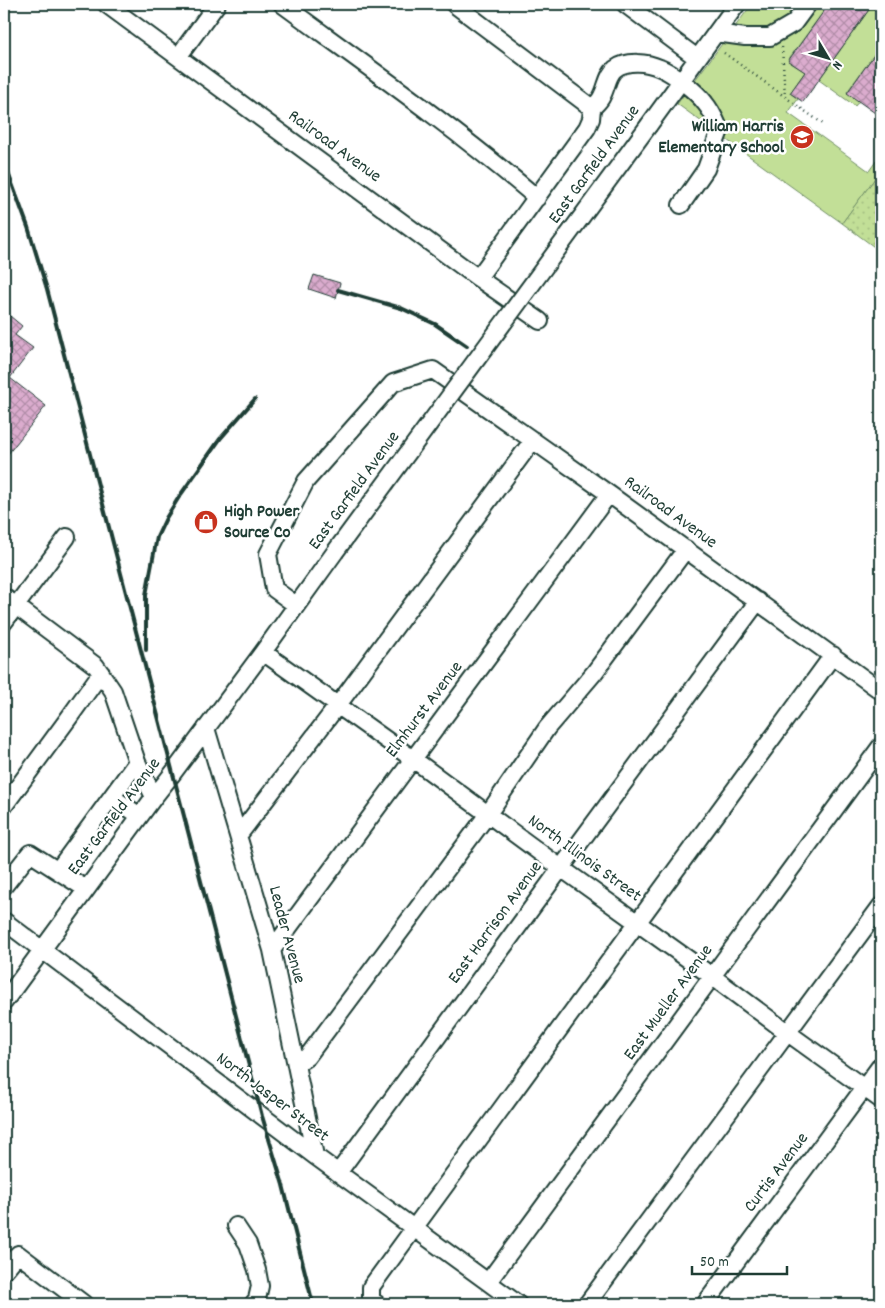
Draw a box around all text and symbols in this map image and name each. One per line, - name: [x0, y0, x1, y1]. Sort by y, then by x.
- north arrow: [802, 32, 852, 82]
- text: N: [827, 56, 847, 74]
- street label: East Garfield Avenue: [543, 100, 647, 230]
- street label: Railroad Avenue: [282, 105, 386, 189]
- place label: William Harris Elementary School: [658, 115, 785, 161]
- school or university icon: William Harris Elementary School: [789, 124, 815, 150]
- street label: East Garfield Avenue: [303, 426, 407, 556]
- street label: Railroad Avenue: [618, 471, 722, 555]
- place label: High Power Source Co: [224, 500, 299, 546]
- shop icon: High Power Source Co: [193, 509, 219, 535]
- street label: Elmhurst Avenue: [380, 656, 470, 763]
- street label: East Garfield Avenue: [62, 753, 168, 881]
- street label: North Illinois Street: [522, 809, 646, 909]
- street label: East Harrison Avenue: [443, 856, 549, 990]
- street label: Leader Avenue: [261, 883, 311, 987]
- street label: East Mueller Avenue: [618, 940, 720, 1066]
- street label: North Jasper Street: [210, 1047, 334, 1149]
- street label: Curtis Avenue: [739, 1128, 815, 1218]
- scale bar: [692, 1243, 788, 1275]
- text: 50 m: [700, 1252, 729, 1274]

